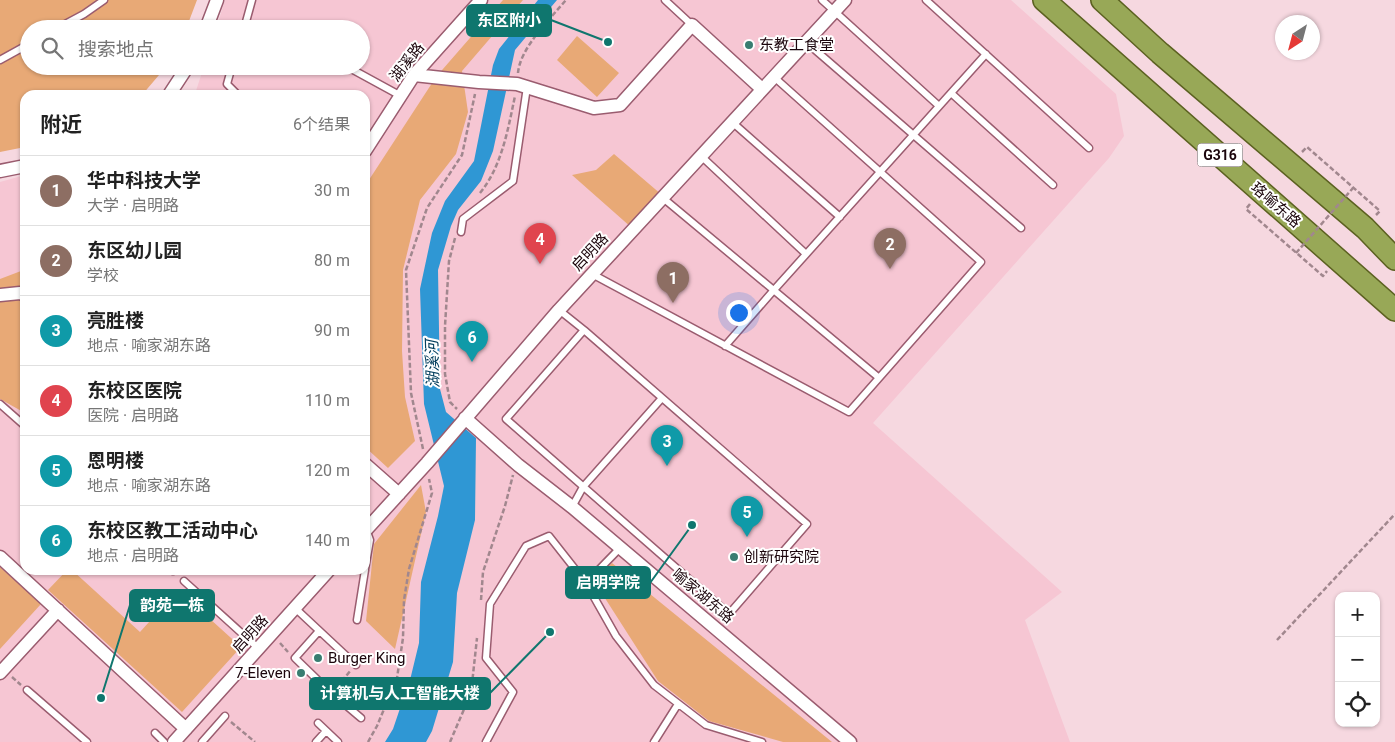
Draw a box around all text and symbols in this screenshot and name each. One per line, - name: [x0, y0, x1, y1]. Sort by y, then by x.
- callout: 东区附小: [467, 5, 551, 36]
- text: 东区附小: [477, 11, 541, 30]
- north arrow: [1275, 15, 1320, 60]
- search box: [20, 20, 370, 75]
- icon: search: [38, 34, 66, 62]
- place label: 东教工食堂: [759, 36, 834, 54]
- text: 搜索地点: [78, 38, 154, 61]
- street label: 湖溪路: [386, 39, 428, 85]
- marker: 东教工食堂: [743, 39, 755, 51]
- text: 附近: [40, 113, 82, 137]
- text: 6个结果: [293, 115, 350, 134]
- road number: G316: [1198, 144, 1242, 166]
- text: 华中科技大学: [87, 169, 201, 192]
- street label: 珞喻东路: [1247, 179, 1305, 231]
- text: 1: [51, 181, 61, 200]
- text: 30 m: [314, 181, 350, 200]
- text: 大学 · 启明路: [87, 196, 179, 215]
- pin: 4: [524, 223, 556, 264]
- pin: 2: [874, 228, 906, 269]
- street label: 启明路: [568, 229, 612, 275]
- text: 东区幼儿园: [87, 239, 182, 262]
- text: 2: [51, 251, 61, 270]
- text: 80 m: [314, 251, 350, 270]
- pin: 1: [657, 262, 689, 303]
- text: 学校: [87, 266, 119, 285]
- your location: [726, 300, 752, 326]
- text: 亮胜楼: [87, 309, 144, 332]
- text: 3: [51, 321, 61, 340]
- text: 90 m: [314, 321, 350, 340]
- pin: 6: [456, 321, 488, 362]
- text: 地点 · 喻家湖东路: [87, 336, 211, 355]
- water label: 湖溪河: [422, 337, 443, 388]
- text: 东校区医院: [87, 379, 182, 402]
- text: 4: [51, 391, 61, 410]
- text: 110 m: [305, 391, 350, 410]
- text: 医院 · 启明路: [87, 406, 179, 425]
- pin: 3: [651, 425, 683, 466]
- text: 恩明楼: [87, 449, 144, 472]
- text: 5: [51, 461, 61, 480]
- text: 120 m: [305, 461, 350, 480]
- text: 地点 · 喻家湖东路: [87, 476, 211, 495]
- pin: 5: [731, 496, 763, 537]
- text: 东校区教工活动中心: [87, 519, 258, 542]
- text: 6: [51, 531, 61, 550]
- text: 140 m: [305, 531, 350, 550]
- text: 地点 · 启明路: [87, 546, 179, 565]
- place label: 创新研究院: [744, 548, 819, 566]
- marker: 创新研究院: [728, 551, 740, 563]
- street label: 喻家湖东路: [668, 565, 738, 627]
- callout: 启明学院: [566, 567, 650, 598]
- text: 启明学院: [576, 573, 640, 592]
- callout: 韵苑一栋: [130, 590, 214, 621]
- map controls: [1335, 592, 1380, 727]
- button: +: [1335, 592, 1380, 637]
- text: 韵苑一栋: [140, 596, 204, 615]
- street label: 启明路: [228, 611, 272, 657]
- button: −: [1335, 637, 1380, 682]
- place label: Burger King: [328, 649, 406, 667]
- marker: Burger King: [312, 652, 324, 664]
- place label: 7-Eleven: [235, 664, 291, 682]
- marker: 7-Eleven: [295, 667, 307, 679]
- callout: 计算机与人工智能大楼: [310, 678, 490, 709]
- button: locate: [1335, 682, 1380, 727]
- text: 计算机与人工智能大楼: [320, 684, 480, 703]

